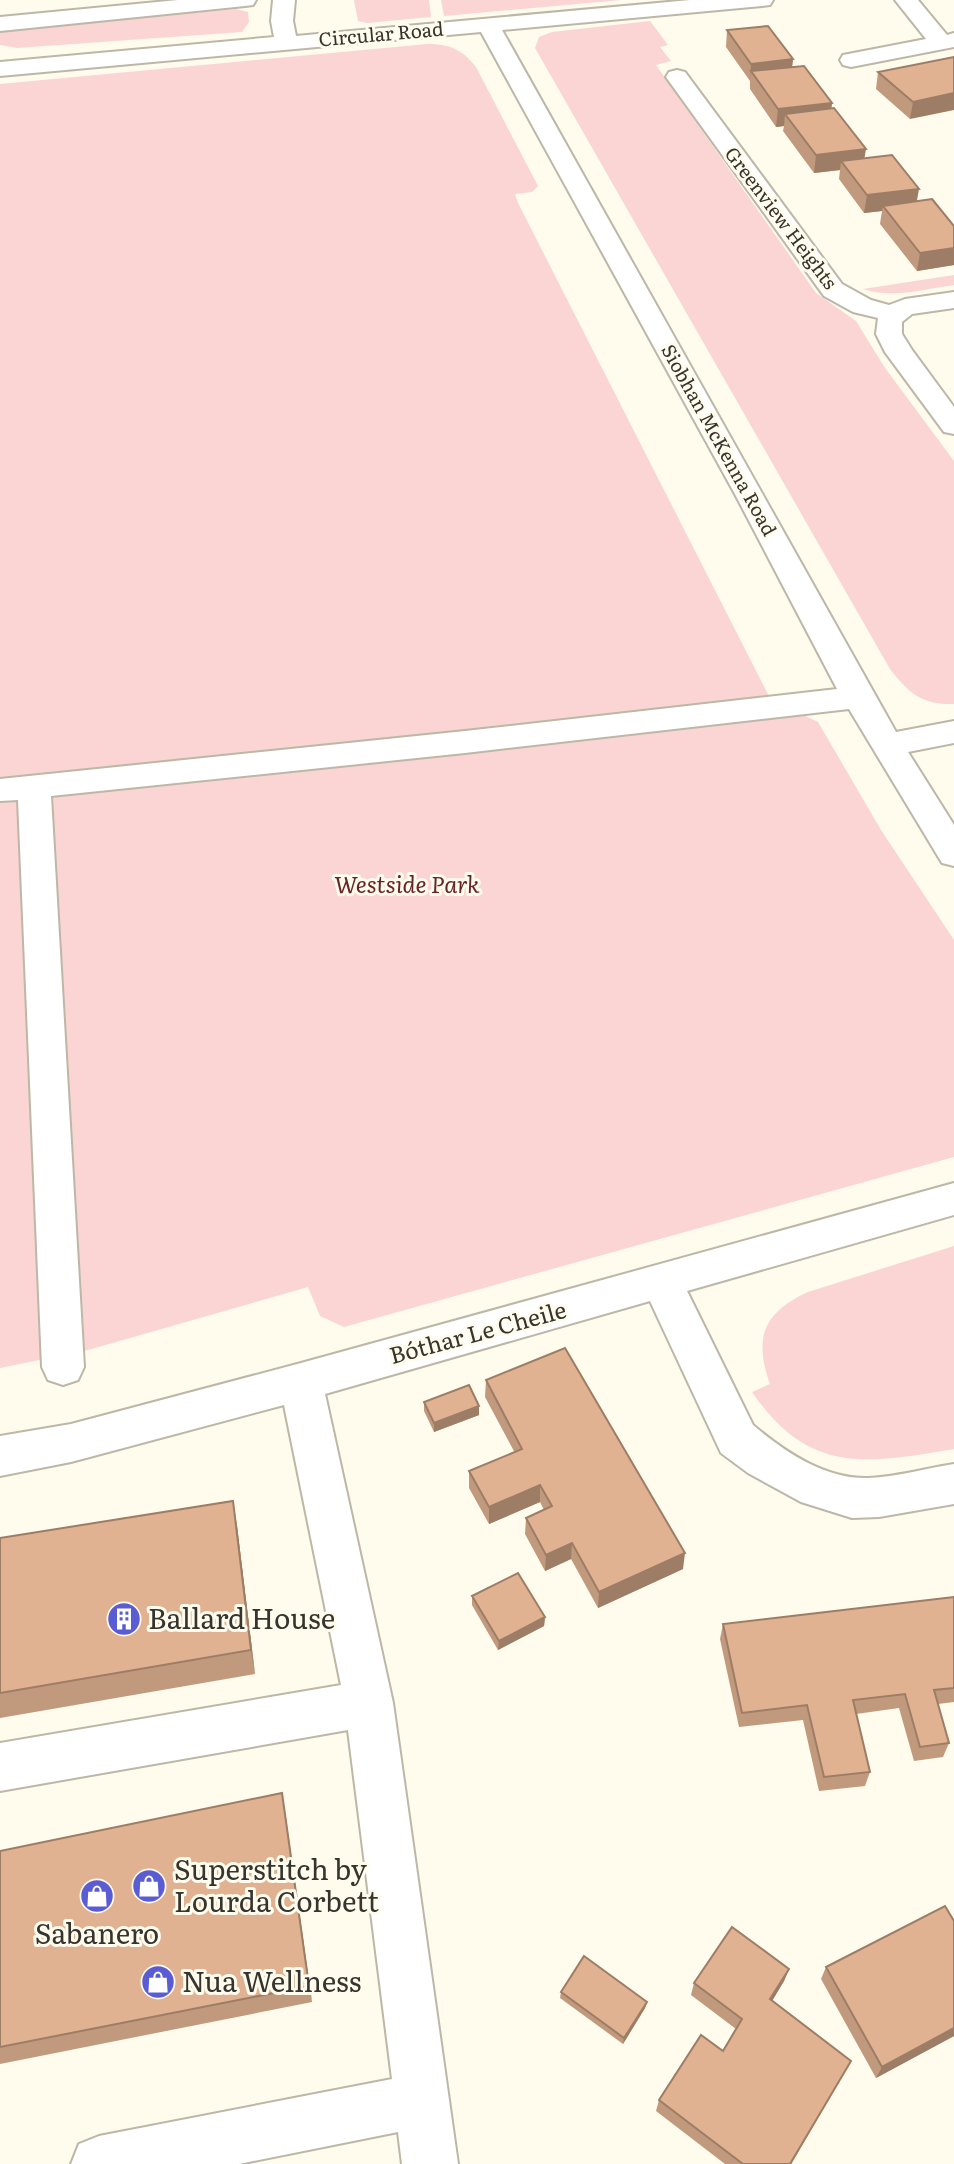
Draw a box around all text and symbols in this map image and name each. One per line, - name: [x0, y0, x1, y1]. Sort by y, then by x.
- street label: Circular Road: [317, 14, 445, 52]
- street label: Greenview Heights: [719, 140, 845, 295]
- street label: Siobhan McKenna Road: [655, 339, 785, 541]
- park label: Westside Park: [334, 866, 480, 900]
- street label: Bóthar Le Cheile: [385, 1291, 570, 1371]
- place label: Ballard House: [148, 1596, 335, 1638]
- building icon: Ballard House: [105, 1600, 143, 1638]
- place label: Superstitch by Lourda Corbett: [174, 1847, 379, 1921]
- shop icon: Superstitch by Lourda Corbett: [130, 1867, 168, 1905]
- shop icon: Sabanero: [78, 1877, 116, 1915]
- place label: Sabanero: [35, 1911, 159, 1953]
- place label: Nua Wellness: [182, 1959, 361, 2001]
- shop icon: Nua Wellness: [139, 1963, 177, 2001]

